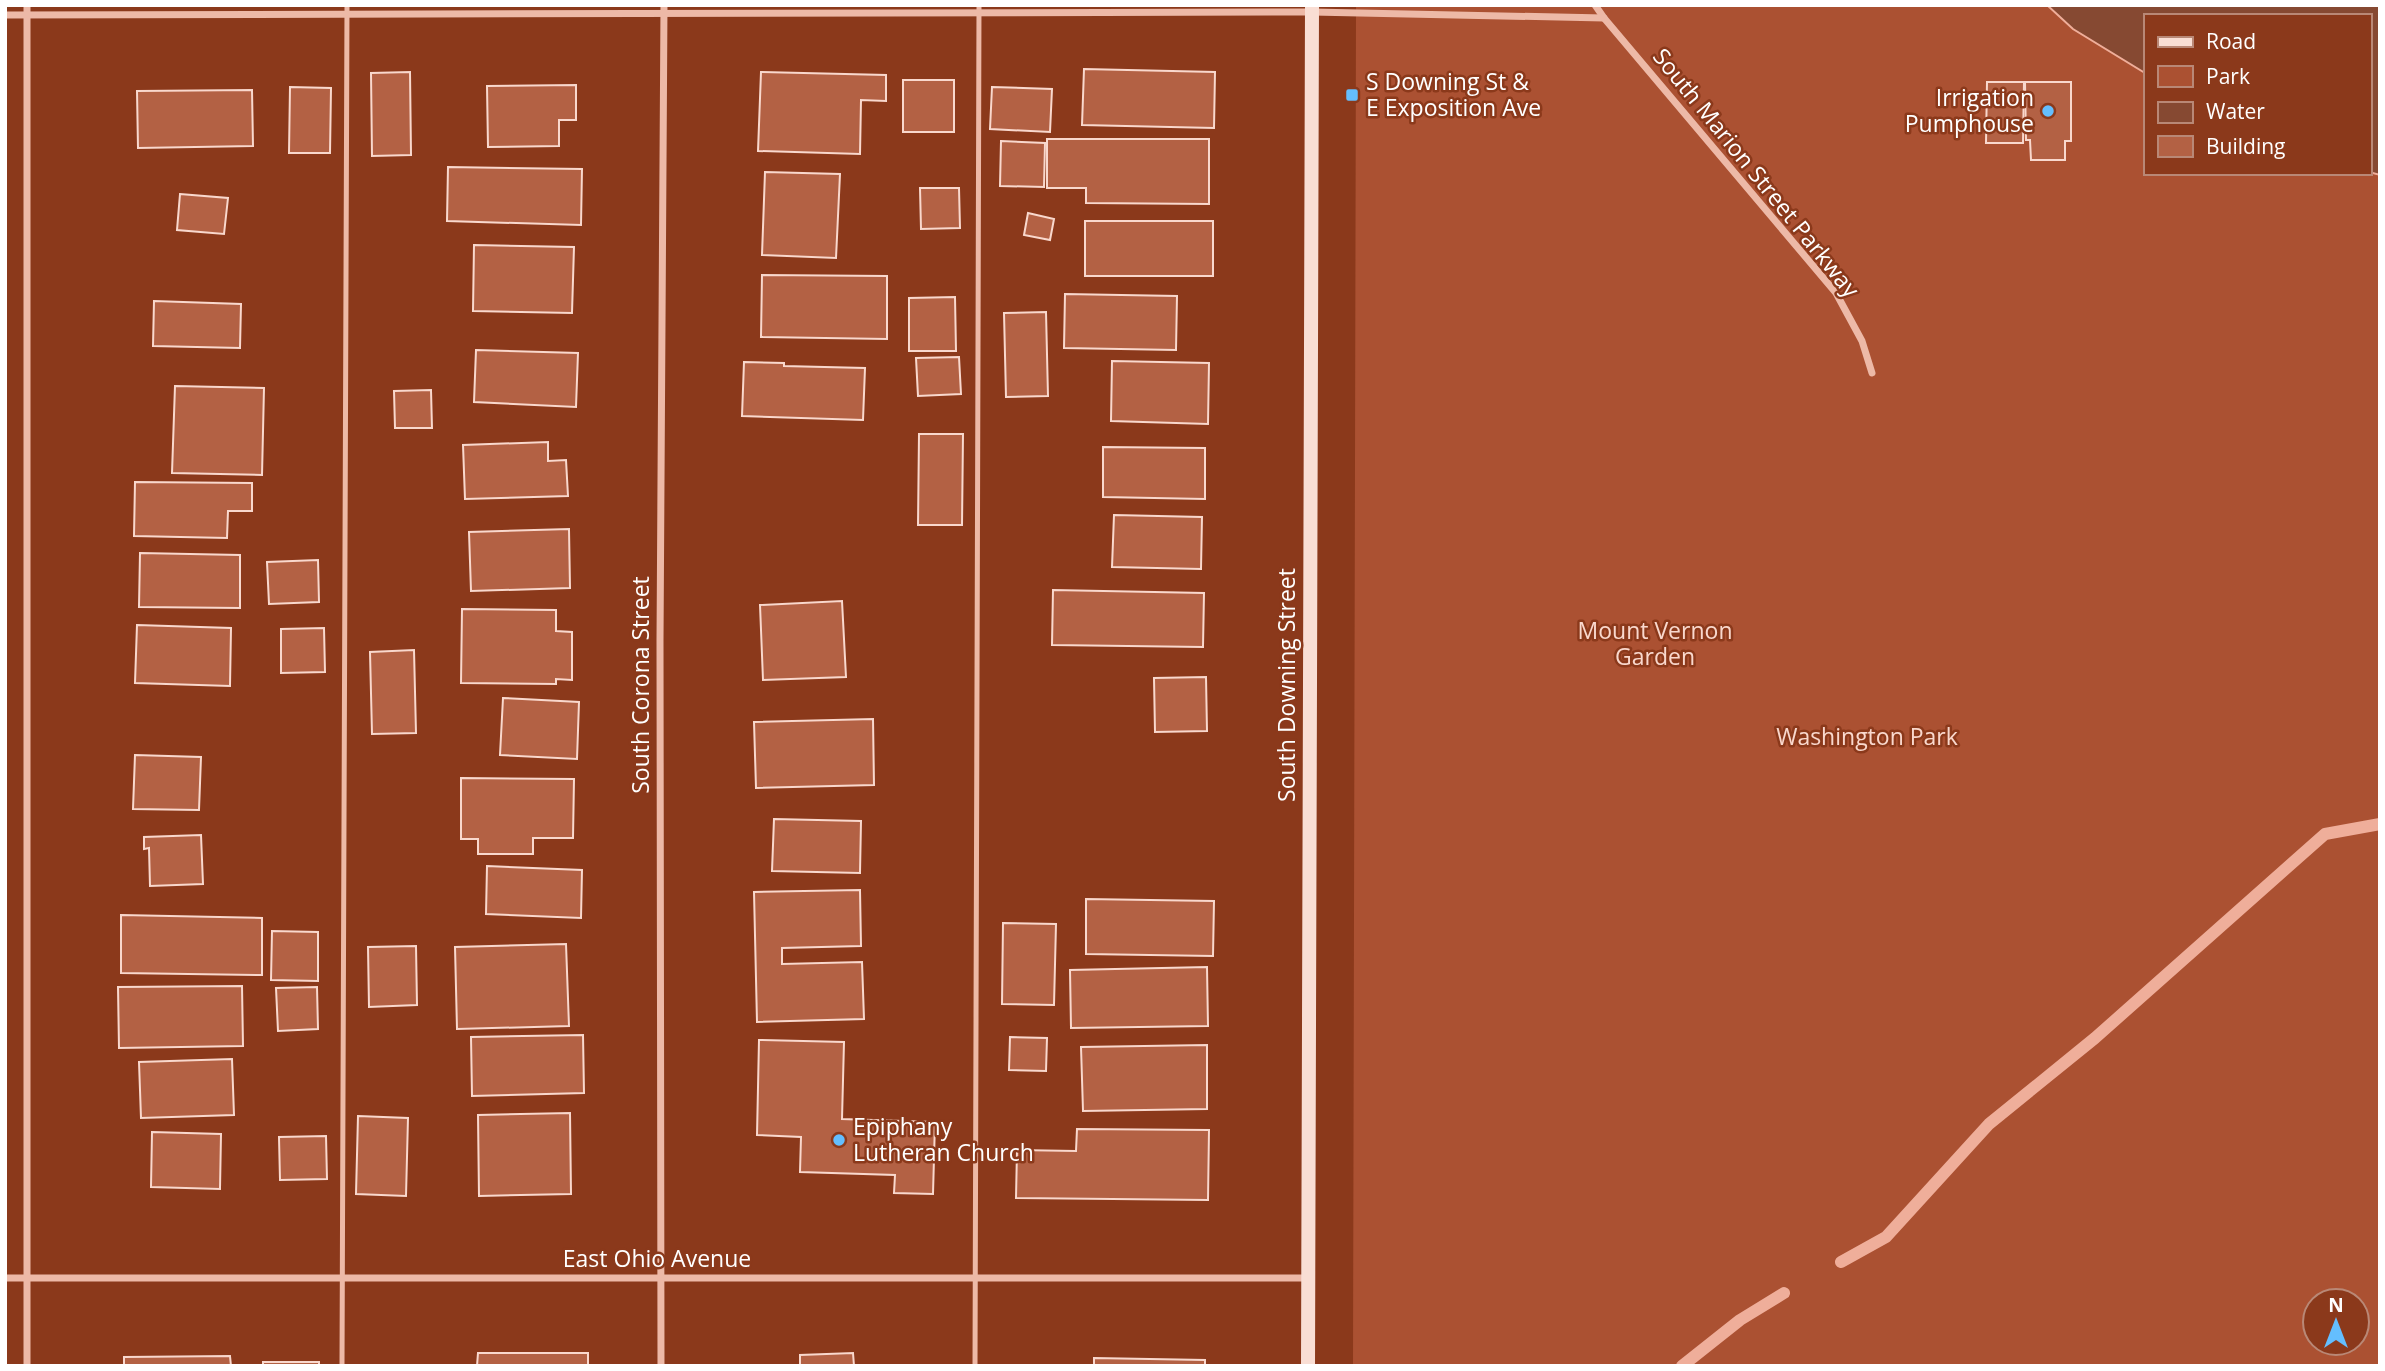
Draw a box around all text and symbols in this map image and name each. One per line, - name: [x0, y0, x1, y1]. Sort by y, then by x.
- legend: [2144, 14, 2371, 175]
- text: Road: [2206, 27, 2256, 55]
- street label: South Marion Street Parkway: [1646, 41, 1868, 304]
- text: Park: [2206, 62, 2250, 90]
- place label: S Downing St & E Exposition Ave: [1366, 65, 1541, 123]
- place label: Irrigation Pumphouse: [1905, 81, 2034, 139]
- marker: S Downing St & E Exposition Ave: [1344, 87, 1360, 103]
- text: Water: [2206, 97, 2265, 125]
- marker: Irrigation Pumphouse: [2040, 103, 2056, 119]
- text: Building: [2206, 132, 2285, 160]
- street label: South Downing Street: [1270, 568, 1302, 802]
- street label: South Corona Street: [624, 576, 656, 794]
- park label: Mount Vernon Garden: [1578, 614, 1732, 672]
- park label: Washington Park: [1776, 720, 1958, 752]
- place label: Epiphany Lutheran Church: [853, 1110, 1034, 1168]
- marker: Epiphany Lutheran Church: [831, 1132, 847, 1148]
- street label: East Ohio Avenue: [563, 1242, 751, 1274]
- north arrow: [2301, 1287, 2371, 1357]
- text: N: [2328, 1292, 2344, 1318]

